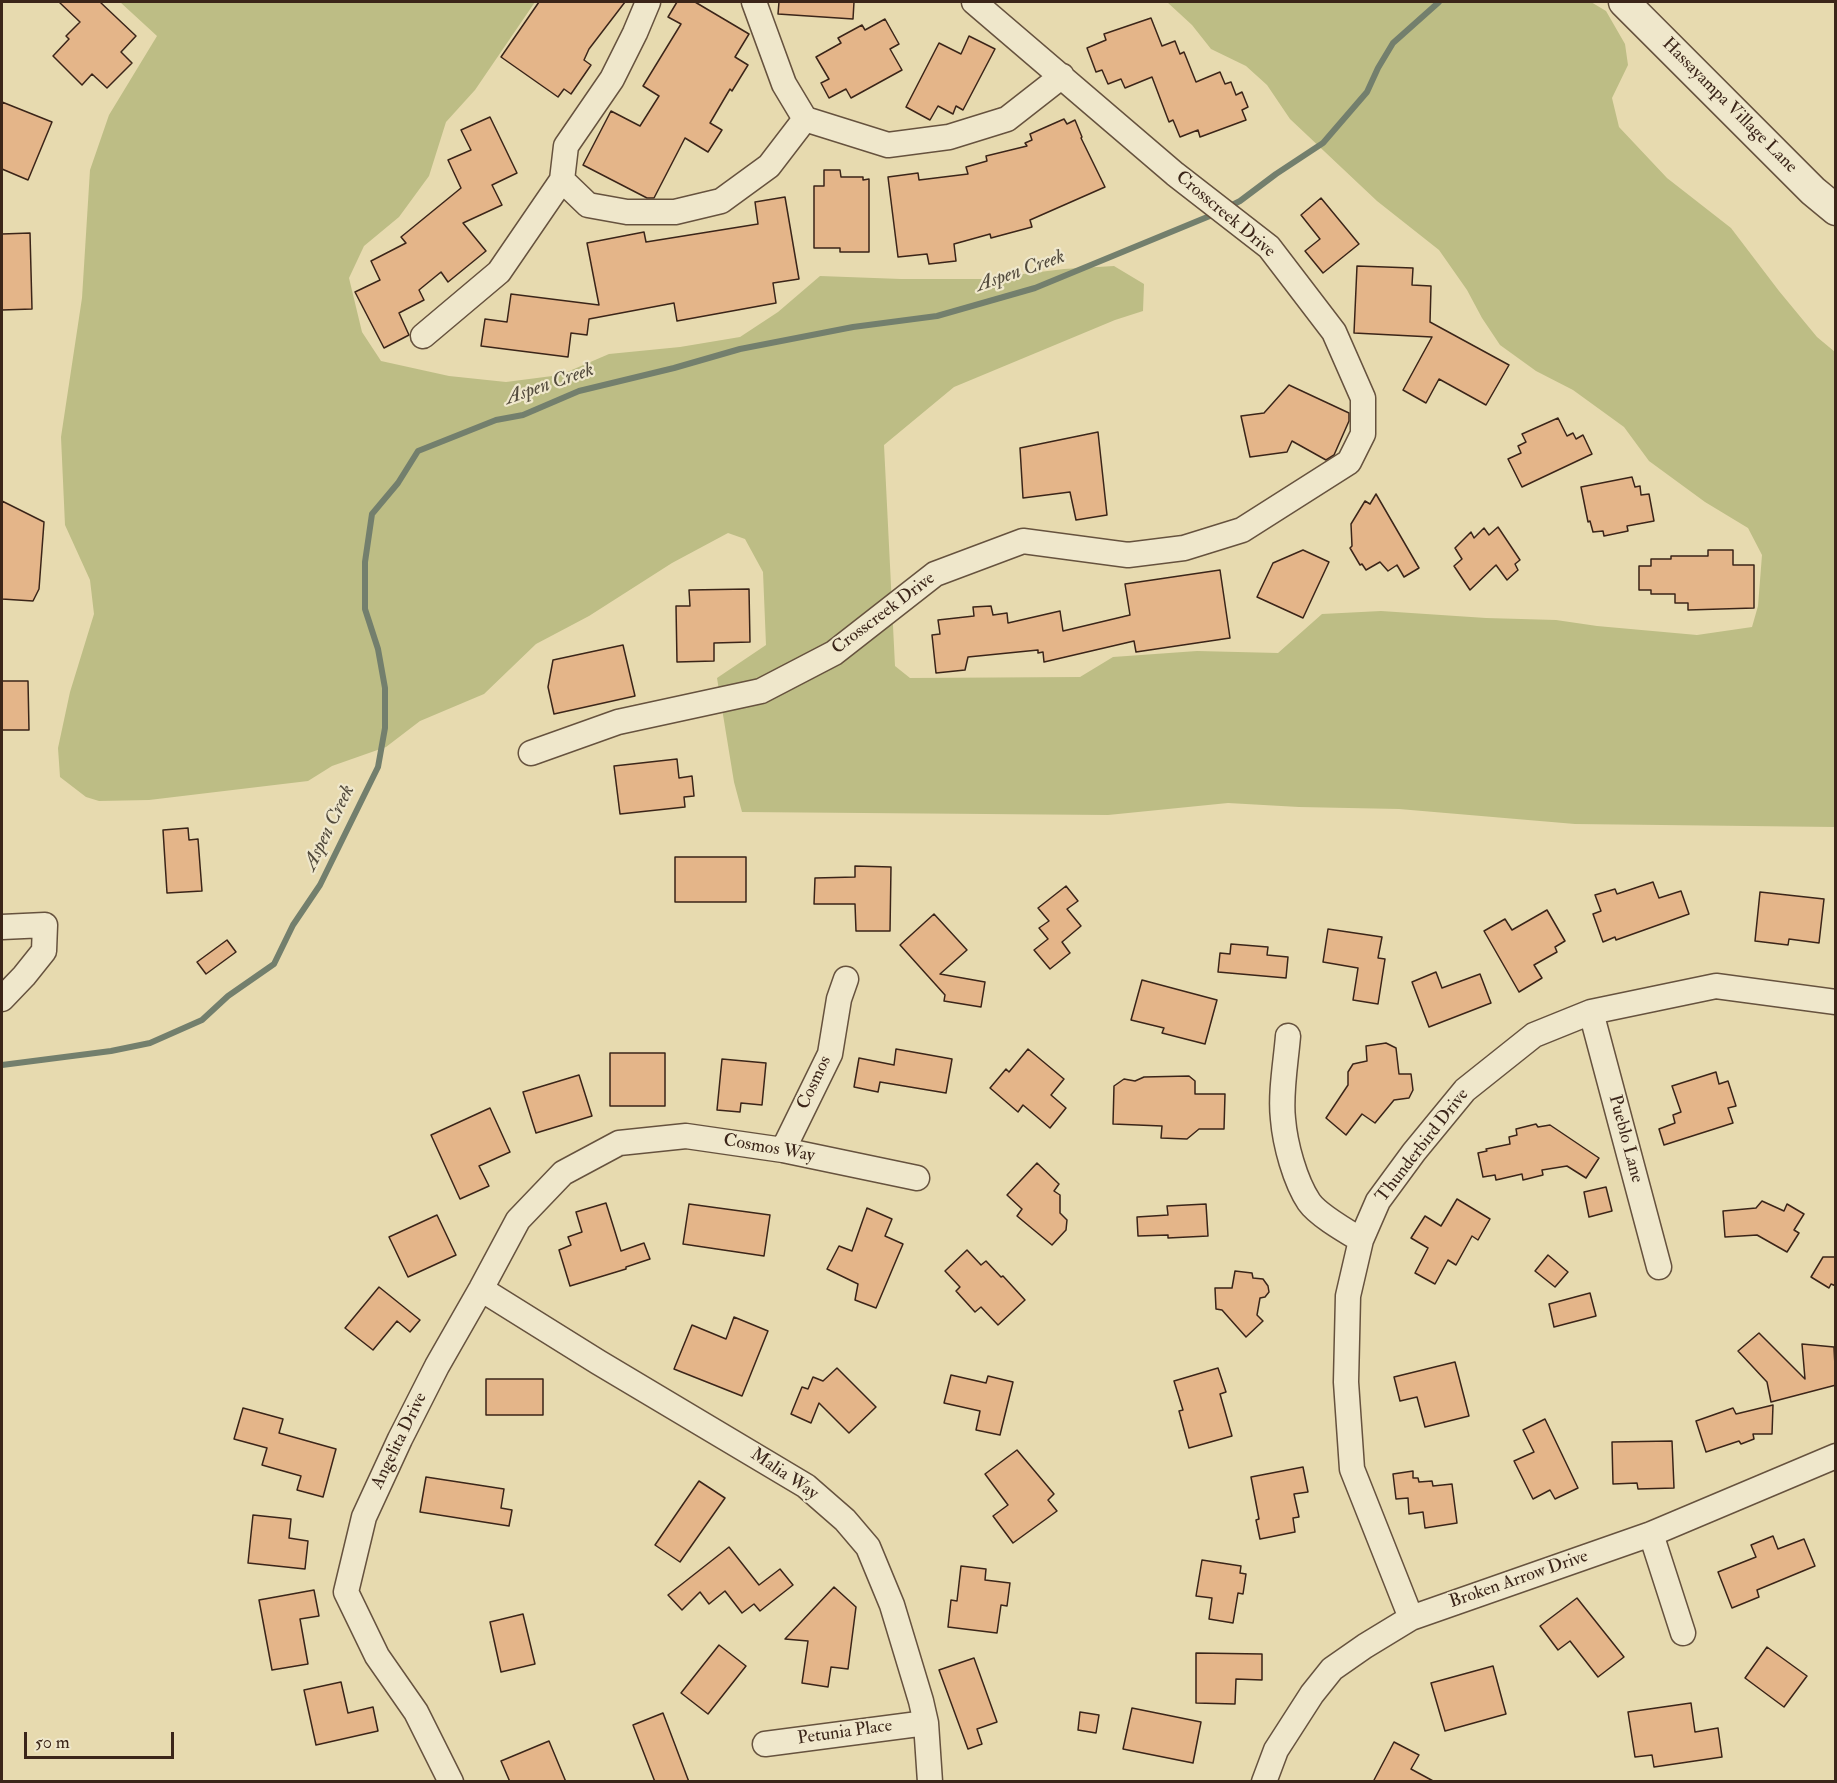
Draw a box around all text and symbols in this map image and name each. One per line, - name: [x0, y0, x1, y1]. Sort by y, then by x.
- street label: Hassayampa Village Lane: [1657, 34, 1801, 178]
- street label: Crosscreek Drive: [1171, 167, 1279, 263]
- water label: Aspen Creek: [974, 246, 1068, 298]
- water label: Aspen Creek: [503, 359, 597, 411]
- street label: Crosscreek Drive: [828, 568, 940, 660]
- water label: Aspen Creek: [299, 781, 361, 875]
- street label: Cosmos: [793, 1053, 837, 1113]
- street label: Thunderbird Drive: [1372, 1085, 1474, 1207]
- street label: Pueblo Lane: [1603, 1093, 1647, 1185]
- street label: Cosmos Way: [722, 1130, 816, 1168]
- street label: Angelita Drive: [367, 1389, 433, 1493]
- street label: Malia Way: [746, 1444, 822, 1506]
- street label: Broken Arrow Drive: [1447, 1546, 1591, 1614]
- street label: Petunia Place: [796, 1716, 894, 1750]
- scale bar: [27, 1720, 177, 1758]
- text: 50 m: [35, 1731, 70, 1754]

